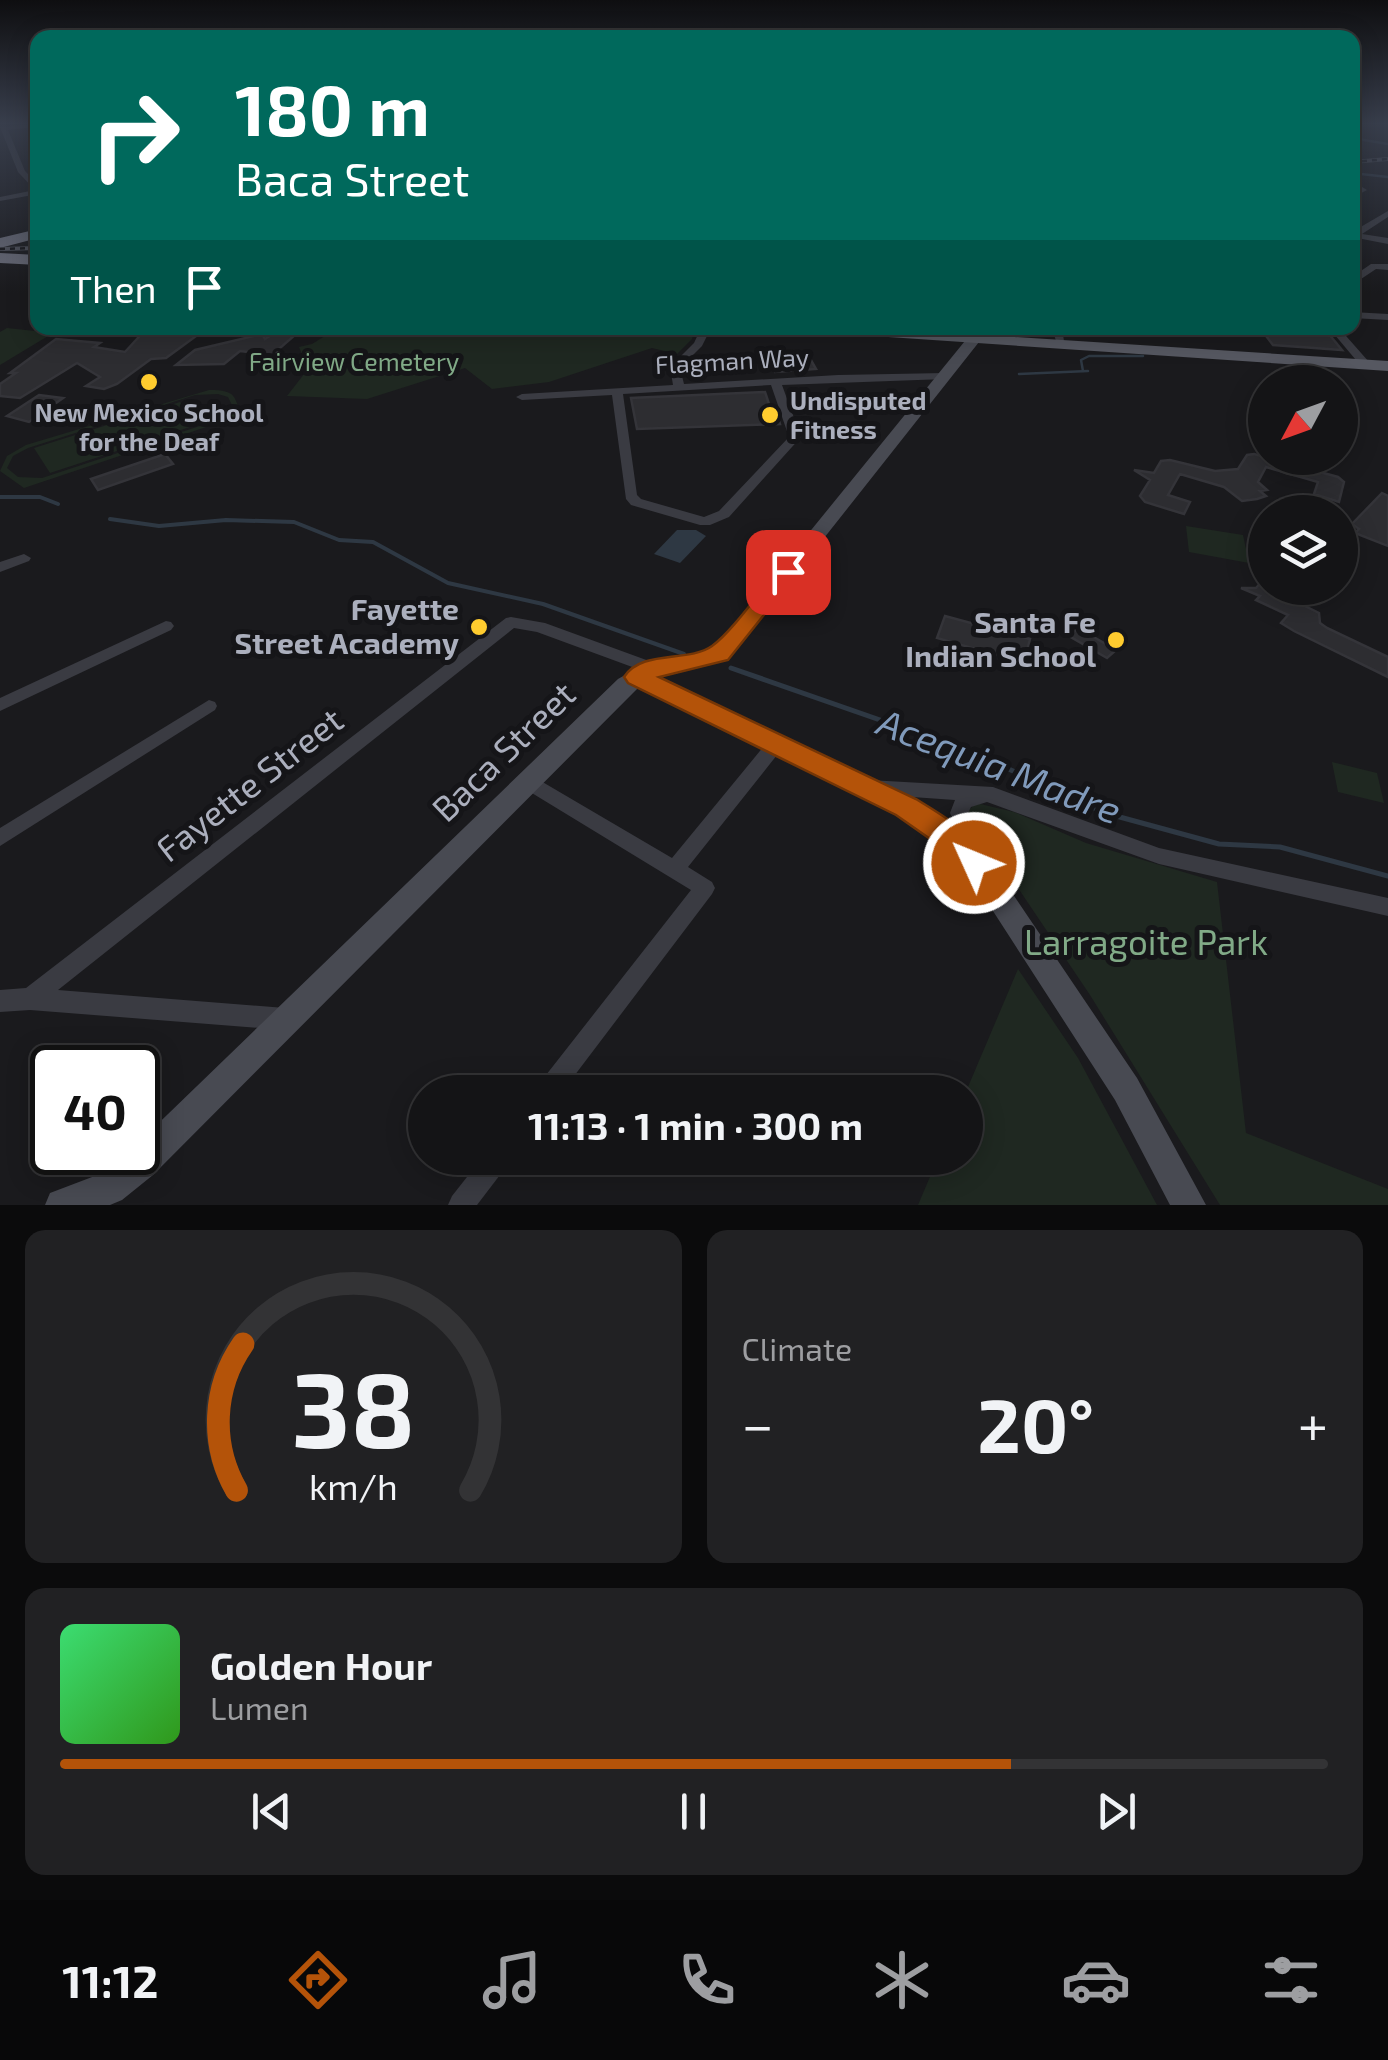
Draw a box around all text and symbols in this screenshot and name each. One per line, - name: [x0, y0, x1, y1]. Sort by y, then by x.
- text: 180 m: [235, 66, 430, 150]
- icon: right: [70, 70, 200, 200]
- text: Baca Street: [235, 151, 469, 205]
- icon: arrive: [177, 260, 232, 315]
- text: Then: [70, 265, 157, 311]
- street label: Flagman Way: [654, 341, 810, 379]
- park label: Fairview Cemetery: [249, 346, 459, 376]
- north arrow: [1248, 365, 1358, 475]
- map controls: [1248, 365, 1358, 605]
- marker: New Mexico School for the Deaf: [138, 371, 160, 393]
- place label: Undisputed Fitness: [790, 385, 926, 444]
- place label: New Mexico School for the Deaf: [34, 397, 264, 456]
- marker: Undisputed Fitness: [759, 404, 781, 426]
- button: layers: [1248, 495, 1358, 605]
- pin: [746, 530, 831, 615]
- icon: arrive: [761, 545, 816, 600]
- place label: Fayette Street Academy: [235, 590, 459, 661]
- place label: Santa Fe Indian School: [905, 603, 1096, 673]
- marker: Fayette Street Academy: [468, 616, 490, 638]
- marker: Santa Fe Indian School: [1105, 629, 1127, 651]
- street label: Baca Street: [422, 672, 583, 829]
- water label: Acequia Madre: [870, 697, 1128, 833]
- street label: Fayette Street: [147, 698, 350, 869]
- position arrow: [922, 811, 1026, 915]
- park label: Larragoite Park: [1024, 920, 1268, 962]
- speed limit sign: 40: [30, 1045, 160, 1175]
- text: 11:13 · 1 min · 300 m: [528, 1102, 863, 1148]
- text: Climate: [742, 1329, 852, 1367]
- text: 38: [291, 1344, 415, 1469]
- text: 20°: [977, 1378, 1094, 1468]
- text: −: [742, 1390, 774, 1456]
- text: +: [1298, 1390, 1328, 1456]
- text: km/h: [309, 1464, 398, 1507]
- text: Golden Hour: [210, 1642, 432, 1688]
- text: Lumen: [210, 1688, 309, 1726]
- icon: previous: [244, 1784, 299, 1839]
- icon: pause: [666, 1784, 721, 1839]
- icon: next: [1089, 1784, 1144, 1839]
- icon: directions: [283, 1945, 353, 2015]
- icon: music: [477, 1945, 547, 2015]
- icon: phone: [672, 1945, 742, 2015]
- icon: climate: [867, 1945, 937, 2015]
- icon: car: [1061, 1945, 1131, 2015]
- icon: filters: [1256, 1945, 1326, 2015]
- text: 11:12: [62, 1953, 158, 2007]

